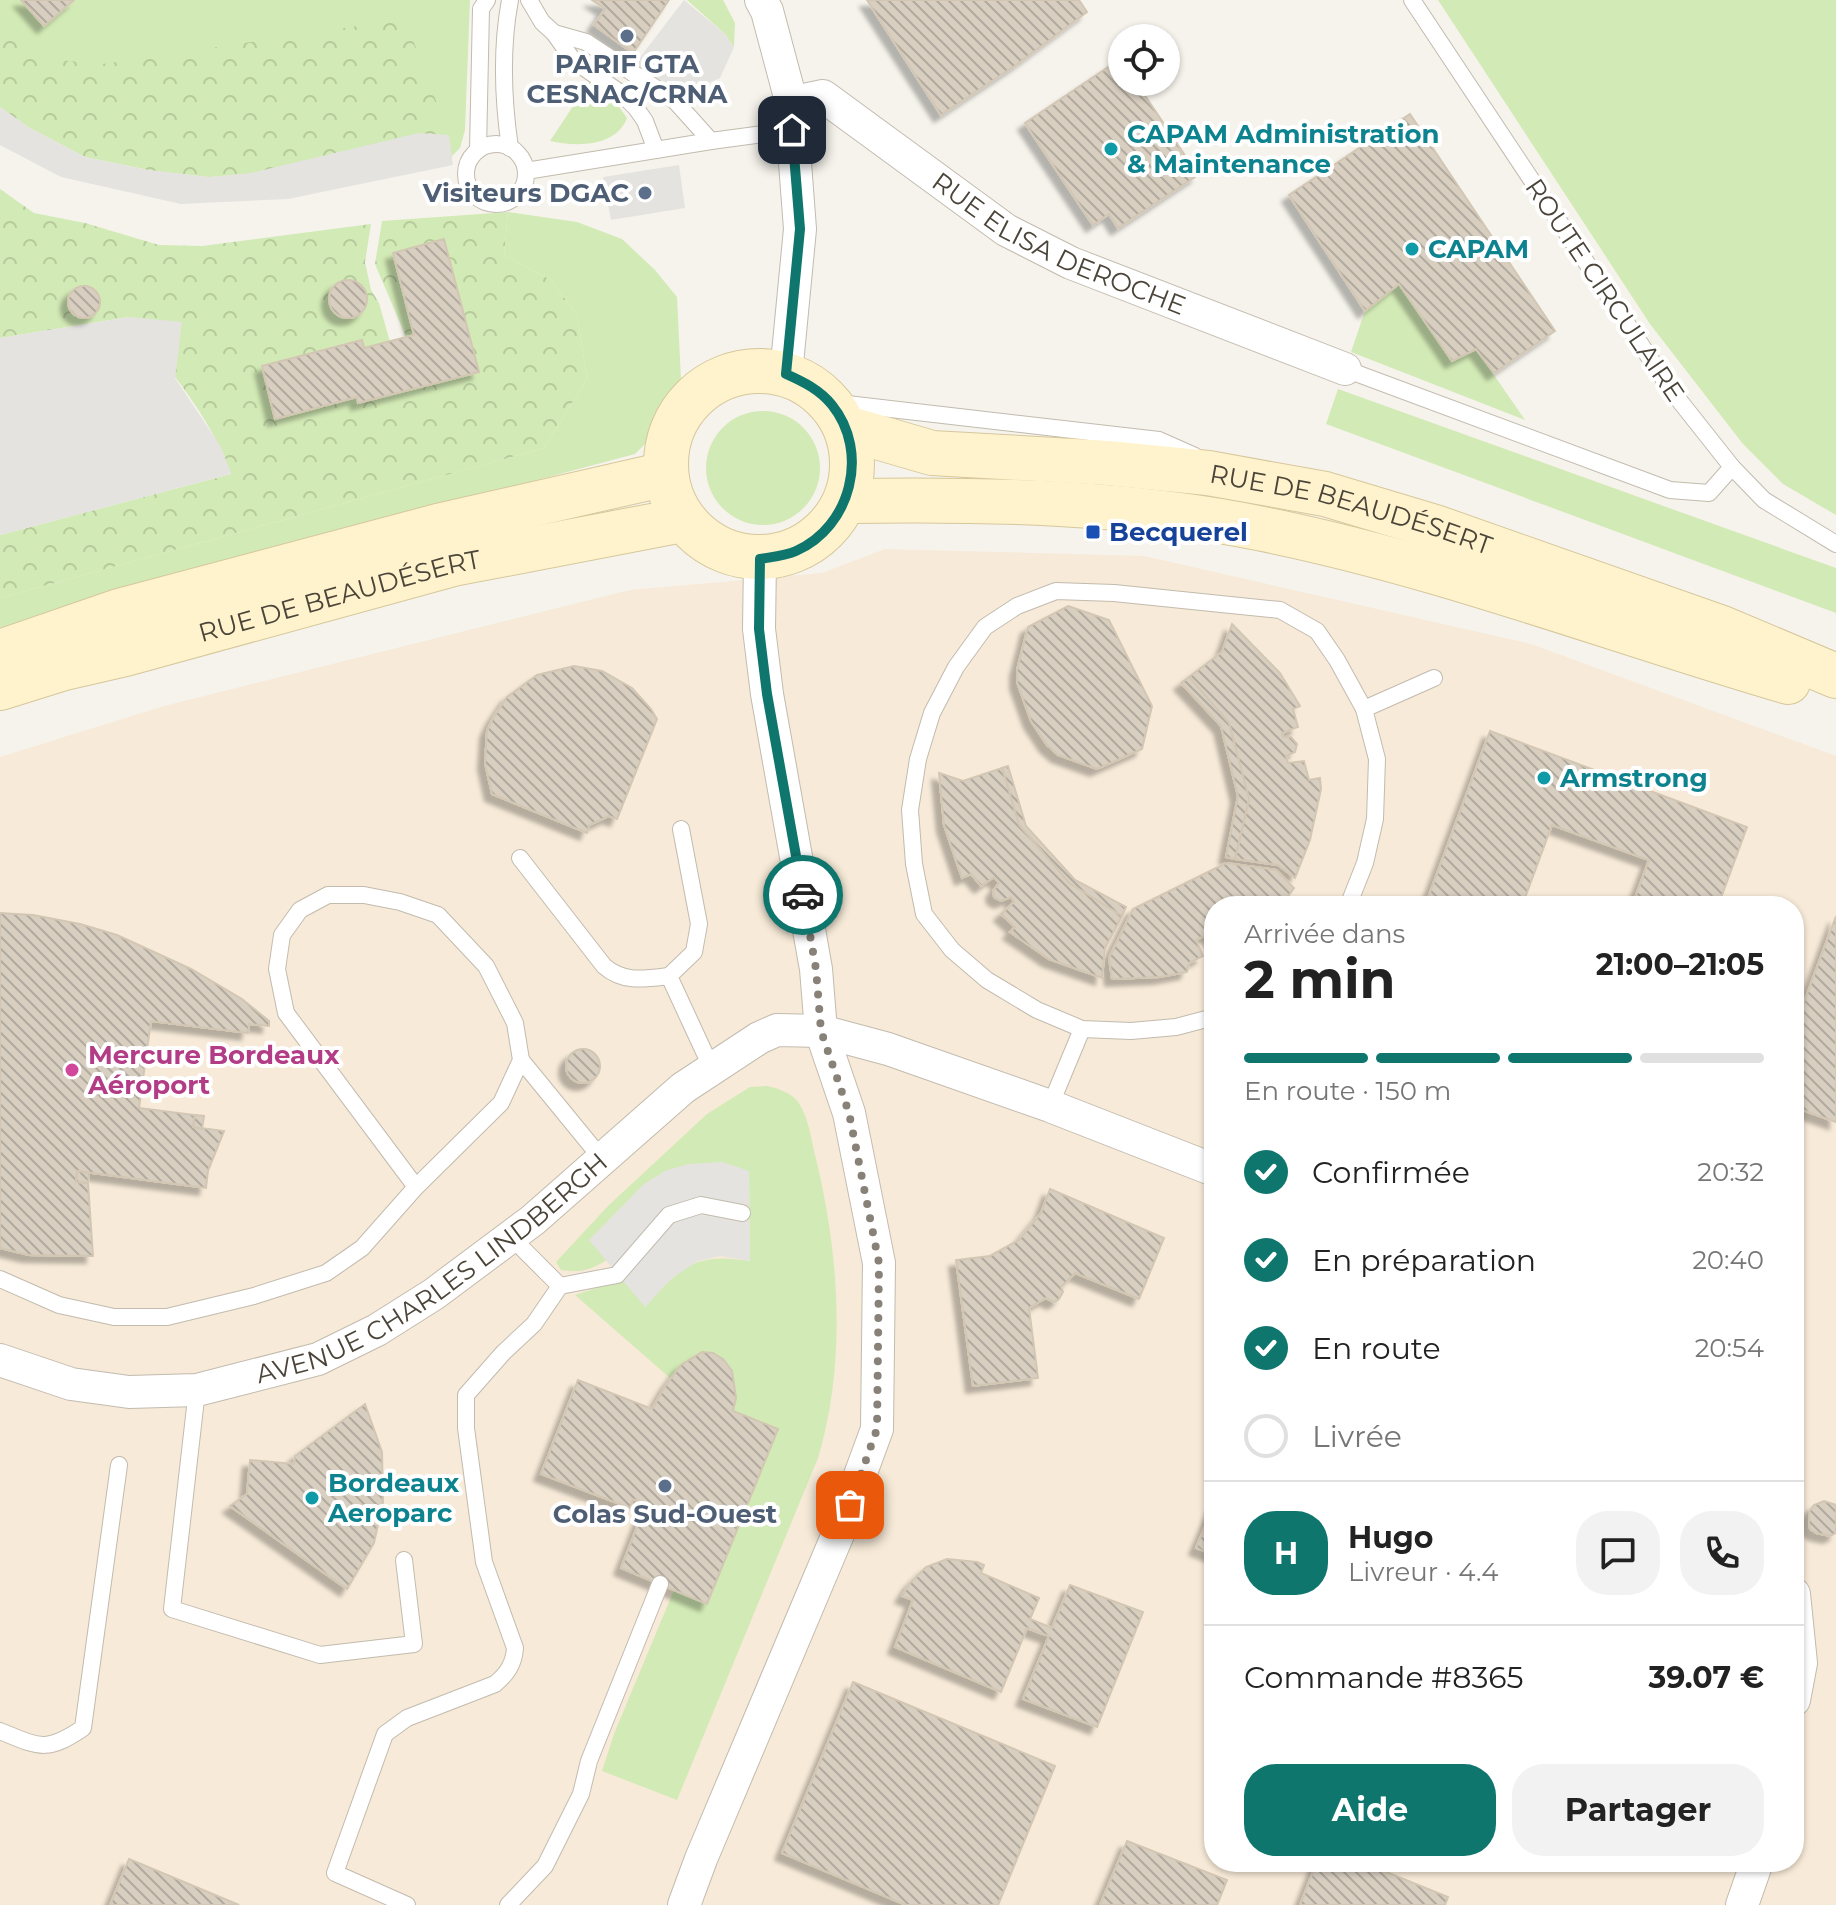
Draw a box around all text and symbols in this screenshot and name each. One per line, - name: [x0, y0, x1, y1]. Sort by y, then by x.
- map controls: [1108, 24, 1180, 96]
- button: locate: [1108, 24, 1180, 96]
- marker: PARIF GTA CESNAC/CRNA: [618, 27, 636, 45]
- place label: PARIF GTA CESNAC/CRNA: [527, 48, 729, 110]
- pin: [758, 96, 826, 164]
- icon: home: [770, 108, 814, 152]
- place label: CAPAM Administration & Maintenance: [1127, 118, 1440, 180]
- marker: CAPAM Administration & Maintenance: [1102, 140, 1120, 158]
- street label: RUE ELISA DEROCHE: [926, 165, 1190, 322]
- street label: ROUTE CIRCULAIRE: [1518, 172, 1692, 408]
- place label: Visiteurs DGAC: [422, 177, 629, 209]
- marker: Visiteurs DGAC: [636, 184, 654, 202]
- place label: CAPAM: [1428, 233, 1529, 265]
- marker: CAPAM: [1403, 240, 1421, 258]
- street label: RUE DE BEAUDÉSERT: [1207, 458, 1496, 562]
- place label: Becquerel: [1109, 516, 1248, 548]
- marker: Becquerel: [1084, 523, 1102, 541]
- street label: RUE DE BEAUDÉSERT: [195, 543, 483, 649]
- place label: Armstrong: [1559, 762, 1708, 794]
- marker: Armstrong: [1535, 769, 1553, 787]
- courier: [763, 855, 843, 935]
- icon: car: [781, 873, 825, 917]
- text: Arrivée dans: [1244, 918, 1405, 950]
- text: 21:00–21:05: [1596, 946, 1764, 983]
- text: 2 min: [1244, 948, 1396, 1011]
- place label: Mercure Bordeaux Aéroport: [87, 1039, 340, 1101]
- marker: Mercure Bordeaux Aéroport: [63, 1061, 81, 1079]
- text: En route · 150 m: [1244, 1075, 1451, 1107]
- street label: AVENUE CHARLES LINDBERGH: [252, 1146, 614, 1390]
- icon: check: [1244, 1150, 1288, 1194]
- text: Confirmée: [1312, 1154, 1470, 1191]
- text: 20:32: [1697, 1156, 1764, 1188]
- icon: check: [1244, 1238, 1288, 1282]
- text: En préparation: [1312, 1242, 1536, 1279]
- text: 20:40: [1692, 1244, 1764, 1276]
- icon: check: [1244, 1326, 1288, 1370]
- text: En route: [1312, 1330, 1441, 1367]
- text: 20:54: [1695, 1332, 1764, 1364]
- text: Livrée: [1312, 1418, 1402, 1455]
- place label: Bordeaux Aeroparc: [327, 1467, 460, 1529]
- pin: [816, 1471, 884, 1539]
- marker: Colas Sud-Ouest: [656, 1477, 674, 1495]
- icon: bag: [828, 1483, 872, 1527]
- marker: Bordeaux Aeroparc: [303, 1489, 321, 1507]
- place label: Colas Sud-Ouest: [553, 1498, 777, 1530]
- button: chat: [1576, 1511, 1660, 1595]
- button: phone: [1680, 1511, 1764, 1595]
- text: Hugo: [1348, 1519, 1434, 1556]
- text: H: [1274, 1535, 1298, 1572]
- text: Livreur · 4.4: [1348, 1556, 1498, 1588]
- text: Commande #8365: [1244, 1659, 1524, 1696]
- text: 39.07 €: [1648, 1659, 1764, 1696]
- button: Aide: [1244, 1764, 1496, 1856]
- button: Partager: [1512, 1764, 1764, 1856]

